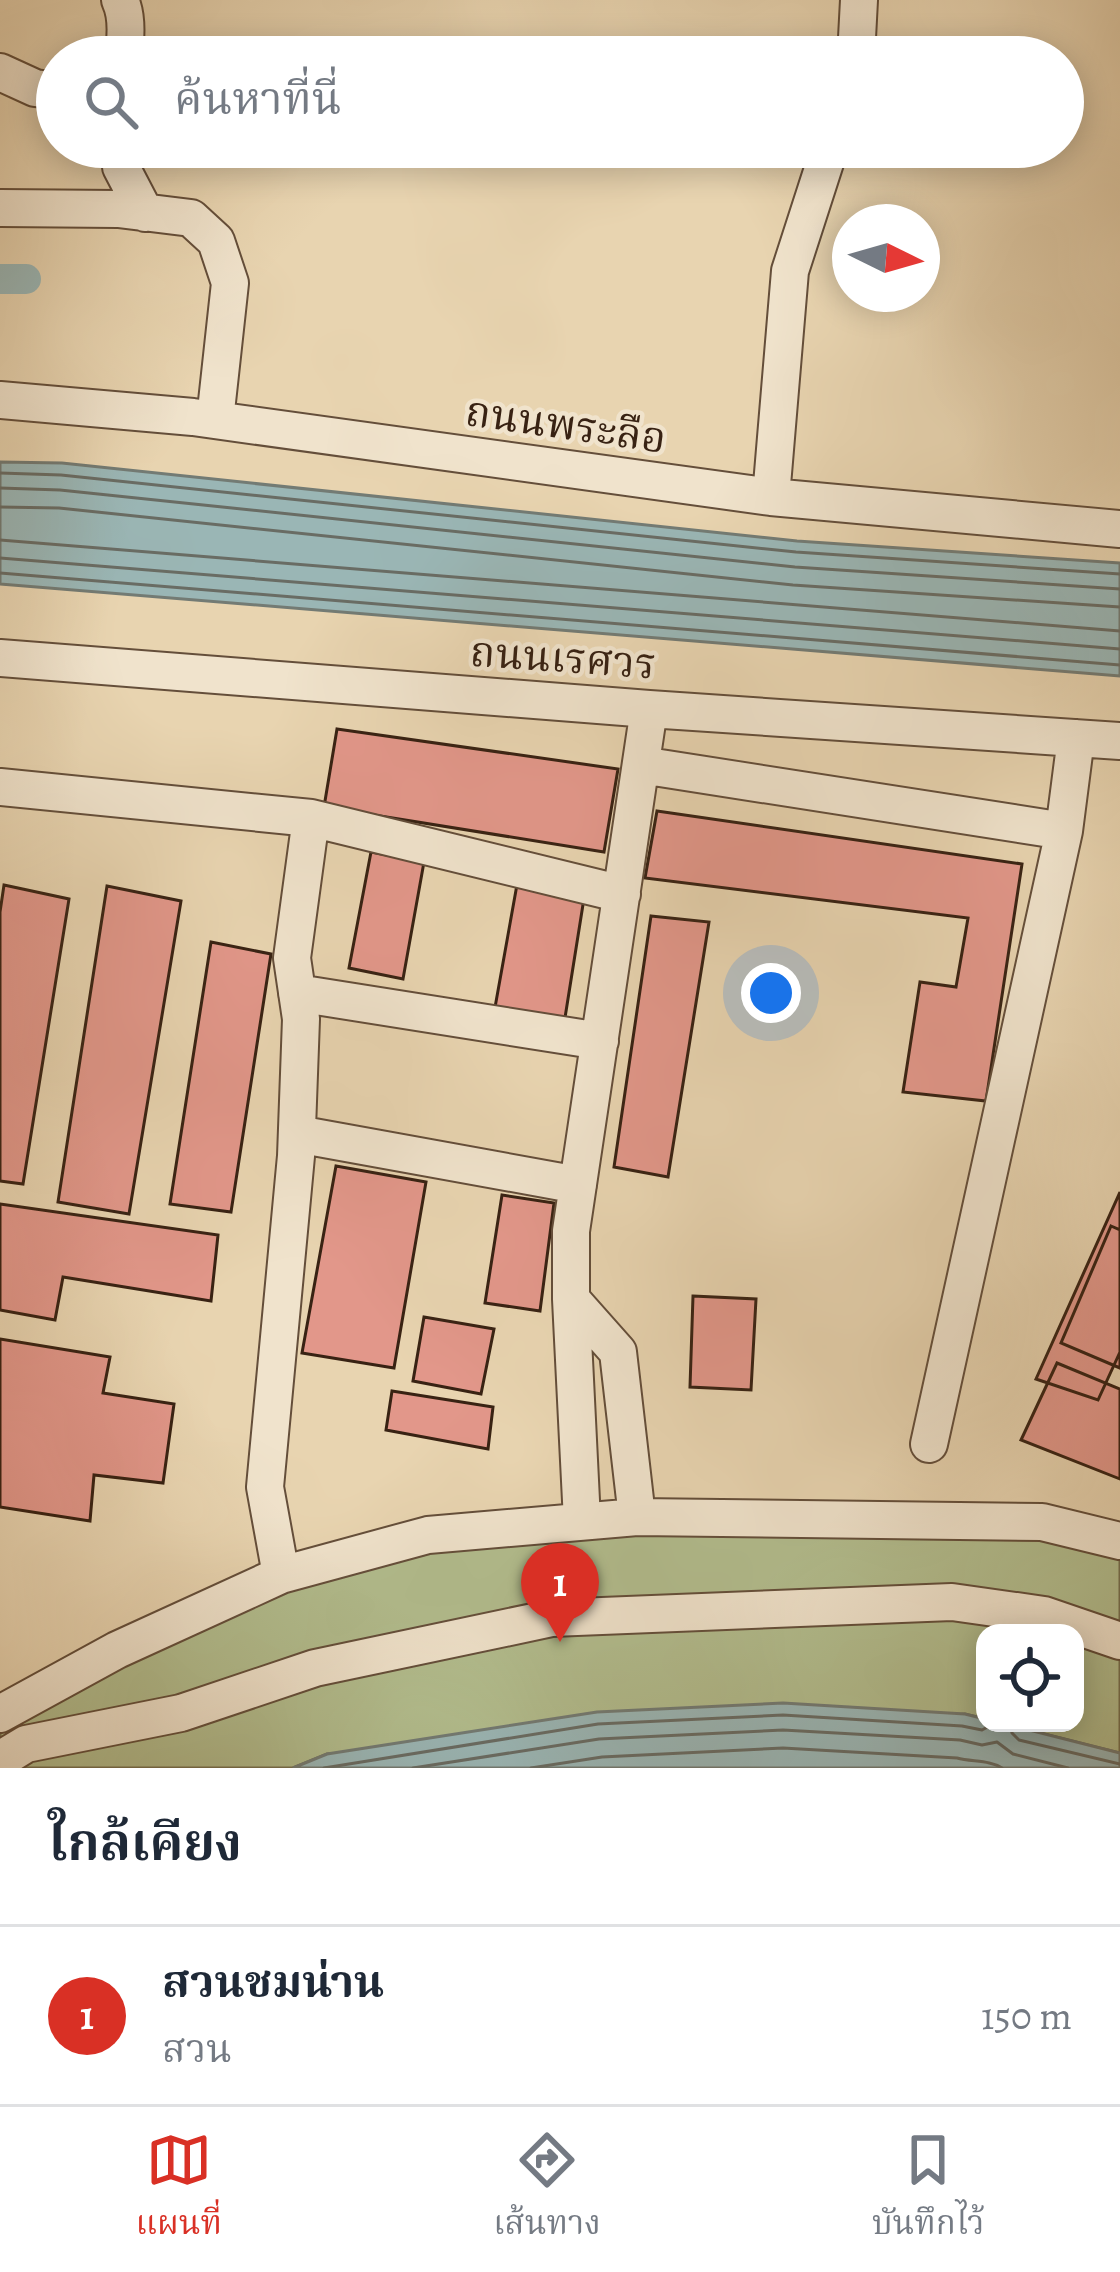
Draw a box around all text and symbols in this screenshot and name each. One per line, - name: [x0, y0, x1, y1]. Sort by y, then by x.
- search box: [36, 36, 1084, 168]
- text: ค้นหาที่นี่: [174, 68, 342, 130]
- icon: search: [78, 69, 144, 135]
- north arrow: [832, 204, 940, 312]
- street label: ถนนพระลือ: [462, 382, 670, 467]
- street label: ถนนเรศวร: [468, 623, 658, 692]
- your location: [741, 963, 801, 1023]
- pin: 1: [521, 1543, 599, 1642]
- map controls: [976, 1624, 1084, 1732]
- button: locate: [976, 1624, 1084, 1732]
- text: ใกล้เคียง: [48, 1808, 242, 1878]
- text: สวนชมน่าน: [162, 1951, 384, 2013]
- text: 1: [80, 1989, 94, 2042]
- text: 150 m: [981, 1989, 1072, 2042]
- text: สวน: [162, 2022, 232, 2075]
- tab: แผนที่: [136, 2127, 222, 2252]
- tab: เส้นทาง: [493, 2127, 601, 2252]
- tab: บันทึกไว้: [872, 2127, 984, 2252]

